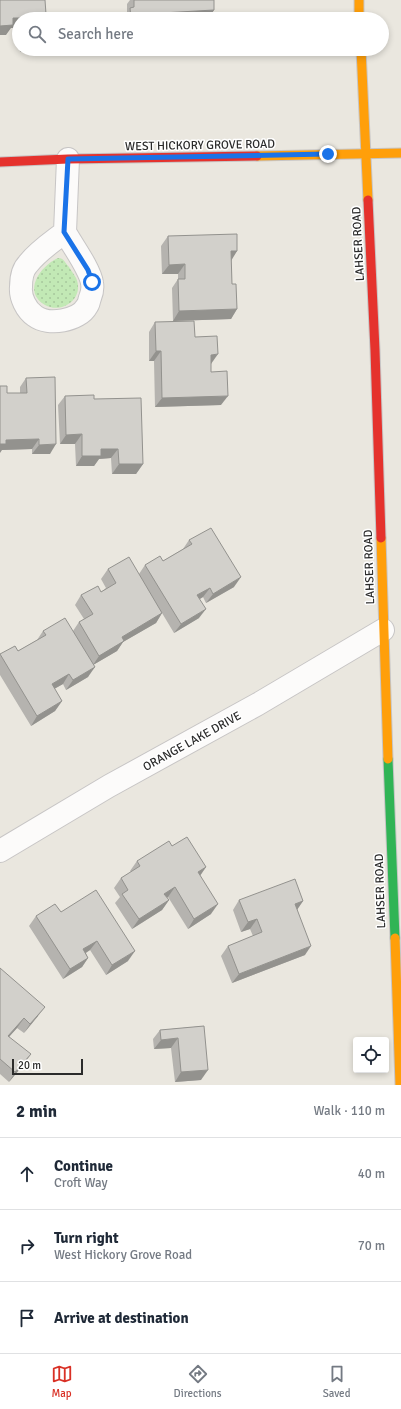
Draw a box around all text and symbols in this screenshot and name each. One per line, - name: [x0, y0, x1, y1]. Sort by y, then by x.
- search box: [12, 12, 389, 56]
- icon: search: [26, 23, 48, 45]
- text: Search here: [58, 25, 134, 43]
- street label: WEST HICKORY GROVE ROAD: [125, 137, 275, 154]
- route end: [319, 145, 337, 163]
- street label: LAHSER ROAD: [349, 206, 368, 282]
- route start: [83, 273, 101, 291]
- street label: LAHSER ROAD: [361, 529, 378, 605]
- street label: ORANGE LAKE DRIVE: [141, 708, 244, 775]
- street label: LAHSER ROAD: [372, 853, 389, 929]
- map controls: [353, 1037, 389, 1073]
- button: locate: [353, 1037, 389, 1073]
- scale bar: [12, 1057, 83, 1076]
- text: 20 m: [18, 1059, 41, 1072]
- text: 2 min: [16, 1101, 57, 1122]
- text: Walk · 110 m: [314, 1103, 385, 1119]
- text: Continue: [54, 1157, 113, 1175]
- icon: ahead: [16, 1163, 38, 1185]
- text: 40 m: [358, 1166, 385, 1182]
- text: Croft Way: [54, 1175, 108, 1191]
- text: Turn right: [54, 1229, 119, 1247]
- icon: right: [16, 1235, 38, 1257]
- text: 70 m: [358, 1238, 385, 1254]
- text: West Hickory Grove Road: [54, 1247, 192, 1263]
- icon: arrive: [16, 1307, 38, 1329]
- text: Arrive at destination: [54, 1309, 189, 1327]
- tab: Map: [51, 1363, 73, 1400]
- tab: Directions: [174, 1363, 222, 1400]
- tab: Saved: [323, 1363, 350, 1400]

